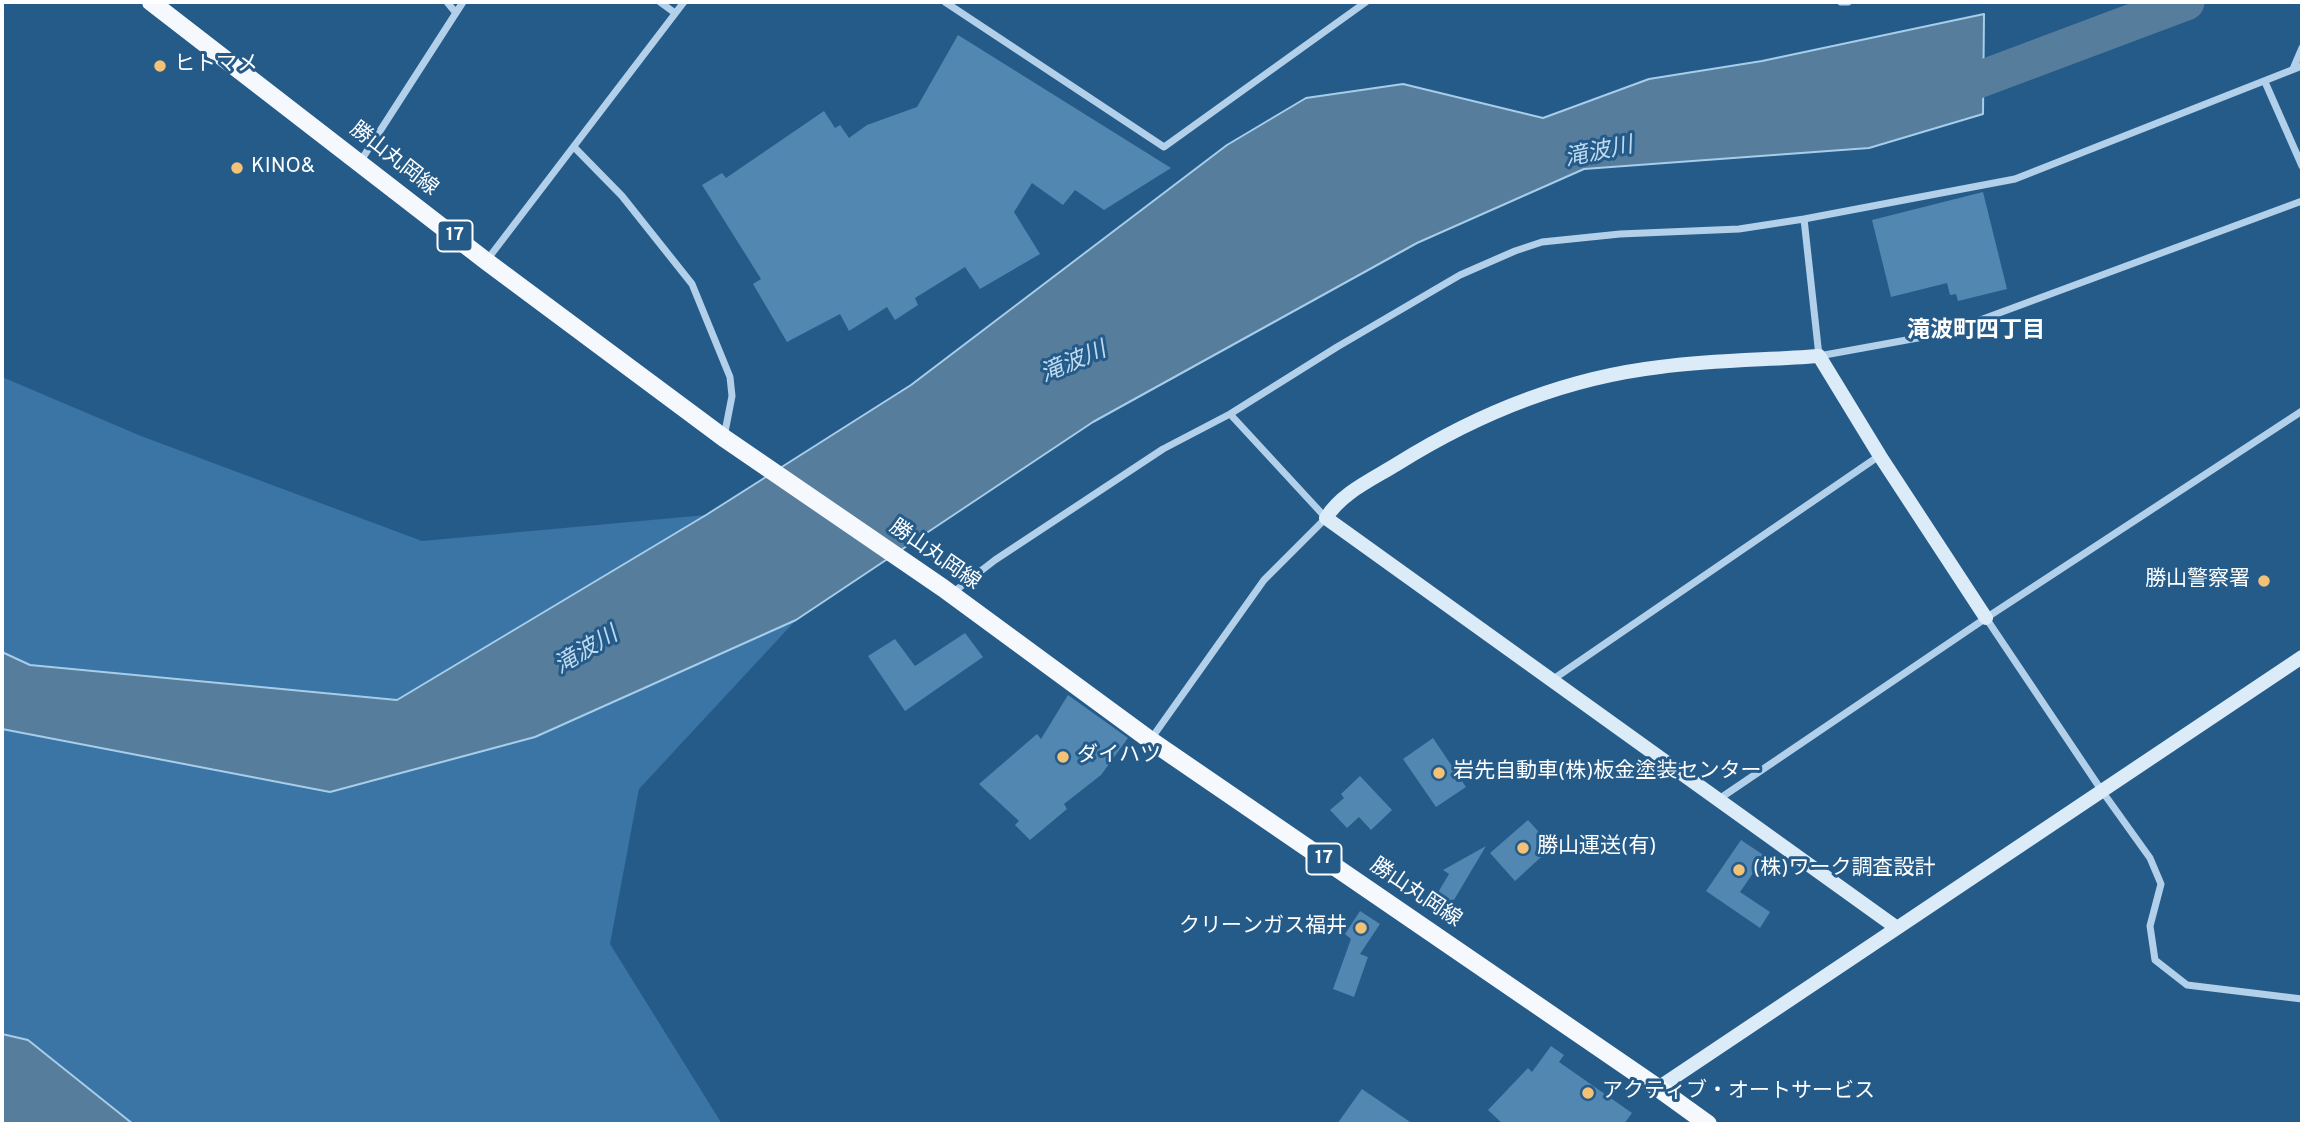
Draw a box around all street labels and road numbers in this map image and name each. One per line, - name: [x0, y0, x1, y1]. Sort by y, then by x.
- street label: 勝山丸岡線: [344, 118, 442, 202]
- road number: 17: [438, 220, 472, 252]
- street label: 勝山丸岡線: [884, 516, 984, 596]
- road number: 17: [1306, 844, 1342, 874]
- street label: 勝山丸岡線: [1364, 854, 1466, 934]

